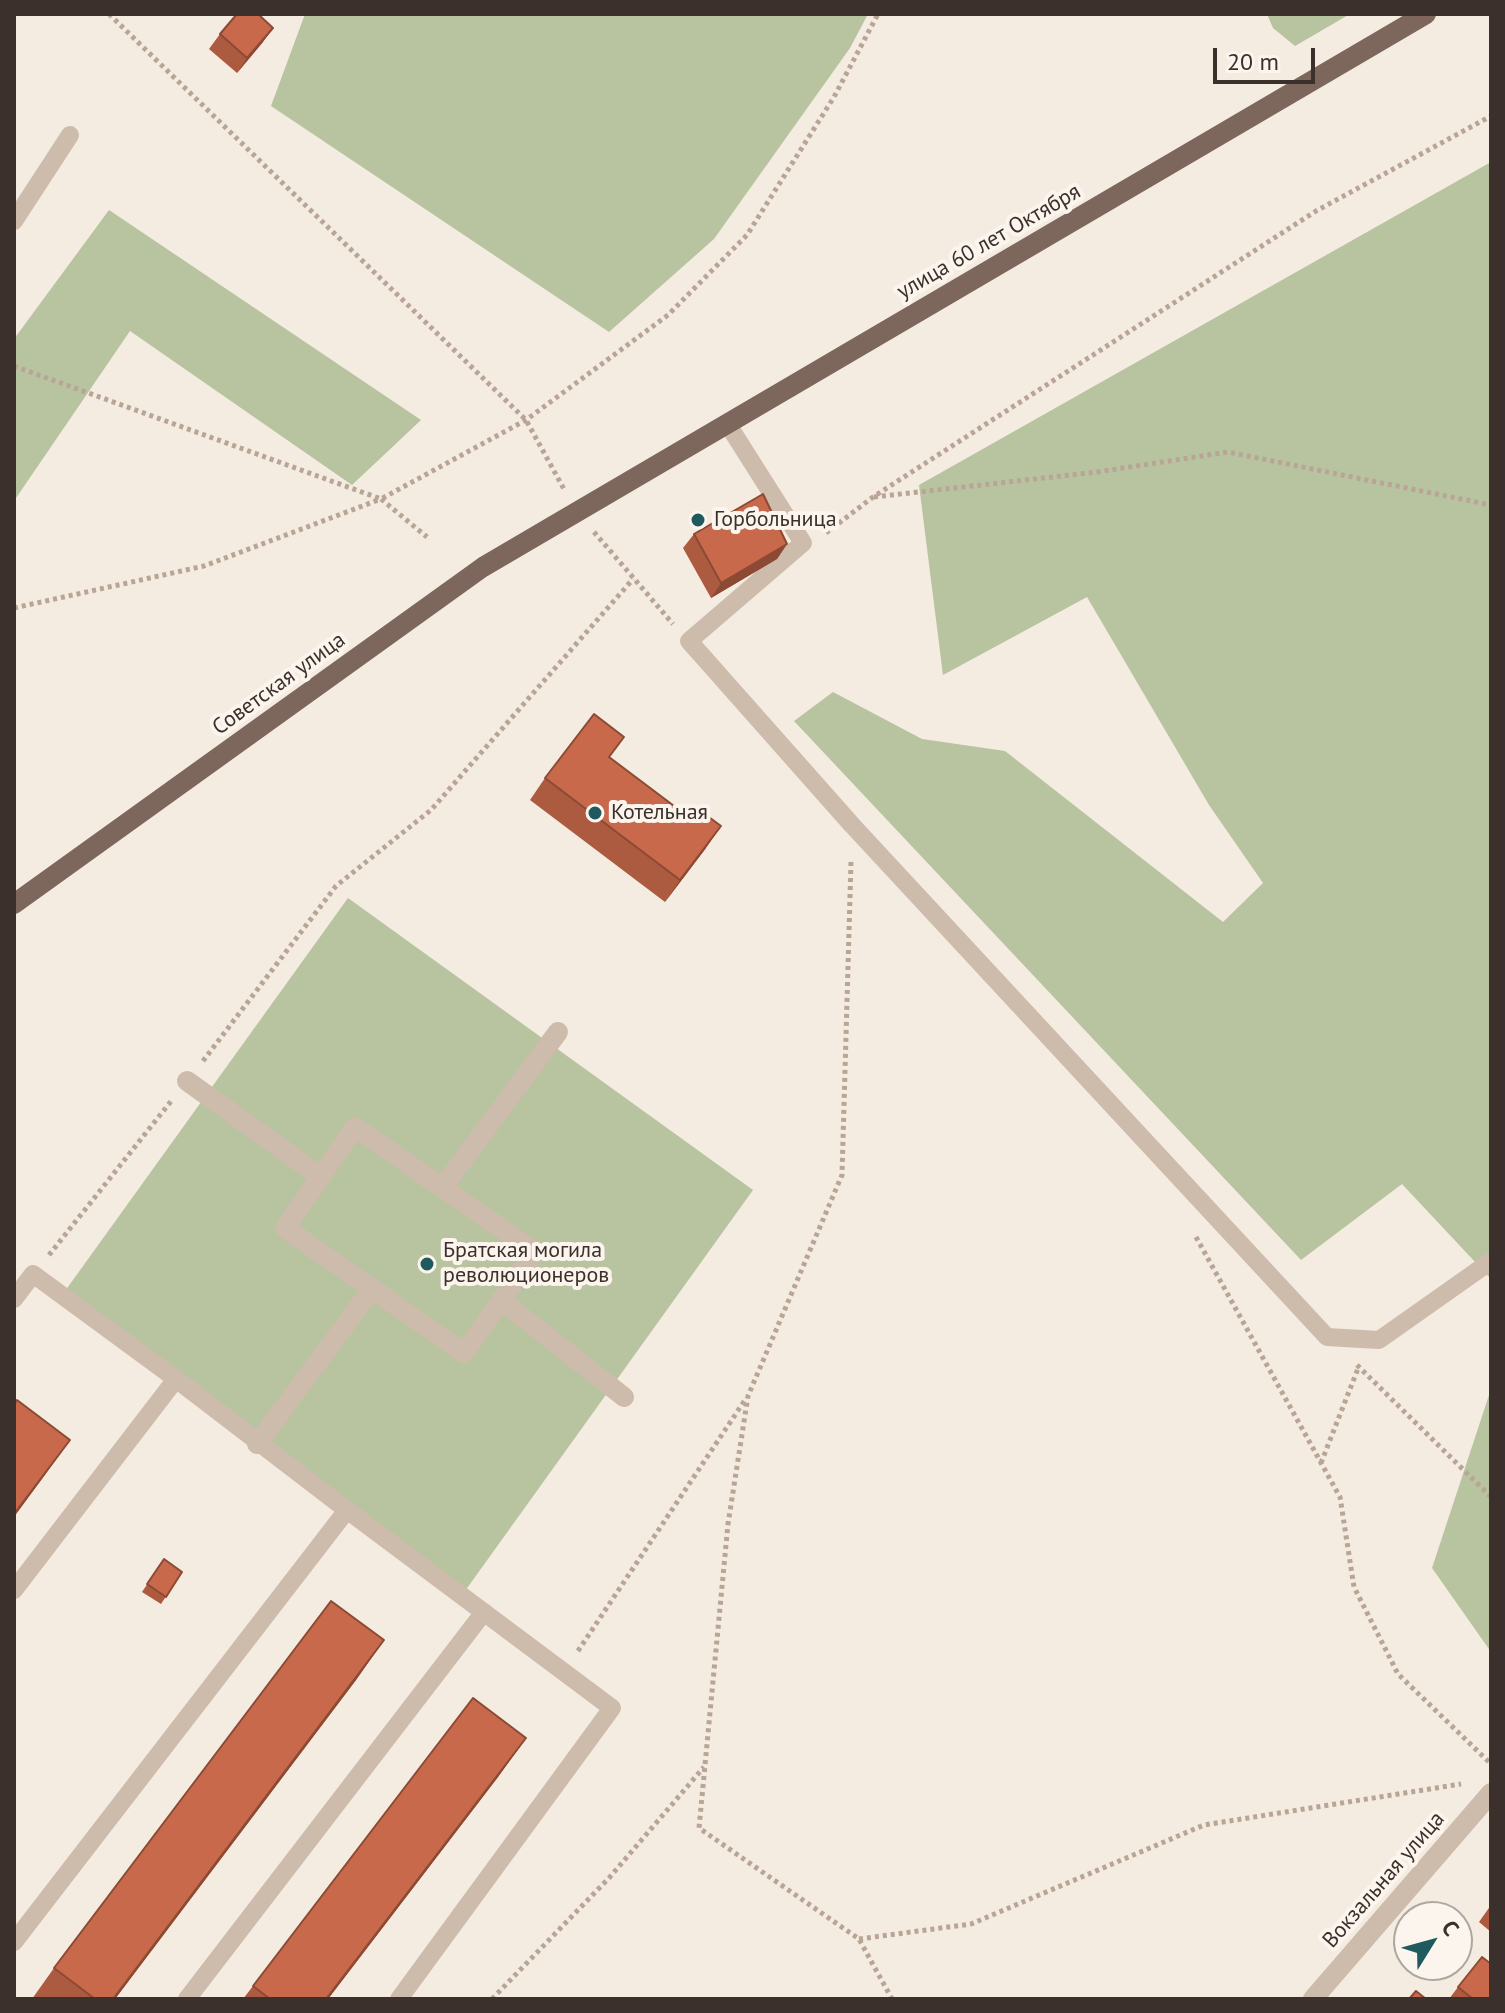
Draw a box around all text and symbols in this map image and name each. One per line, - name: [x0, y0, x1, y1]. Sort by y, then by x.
- scale bar: [1217, 32, 1319, 82]
- text: 20 m: [1227, 46, 1279, 77]
- street label: улица 60 лет Октября: [893, 179, 1085, 305]
- place label: Горбольница: [714, 507, 837, 533]
- marker: Горбольница: [689, 511, 707, 529]
- street label: Советская улица: [207, 627, 351, 741]
- place label: Котельная: [611, 800, 708, 826]
- marker: Котельная: [586, 804, 604, 822]
- place label: Братская могила революционеров: [443, 1238, 609, 1290]
- marker: Братская могила революционеров: [418, 1255, 436, 1273]
- street label: Вокзальная улица: [1318, 1806, 1450, 1954]
- north arrow: [1393, 1901, 1473, 1981]
- text: С: [1436, 1914, 1465, 1941]

